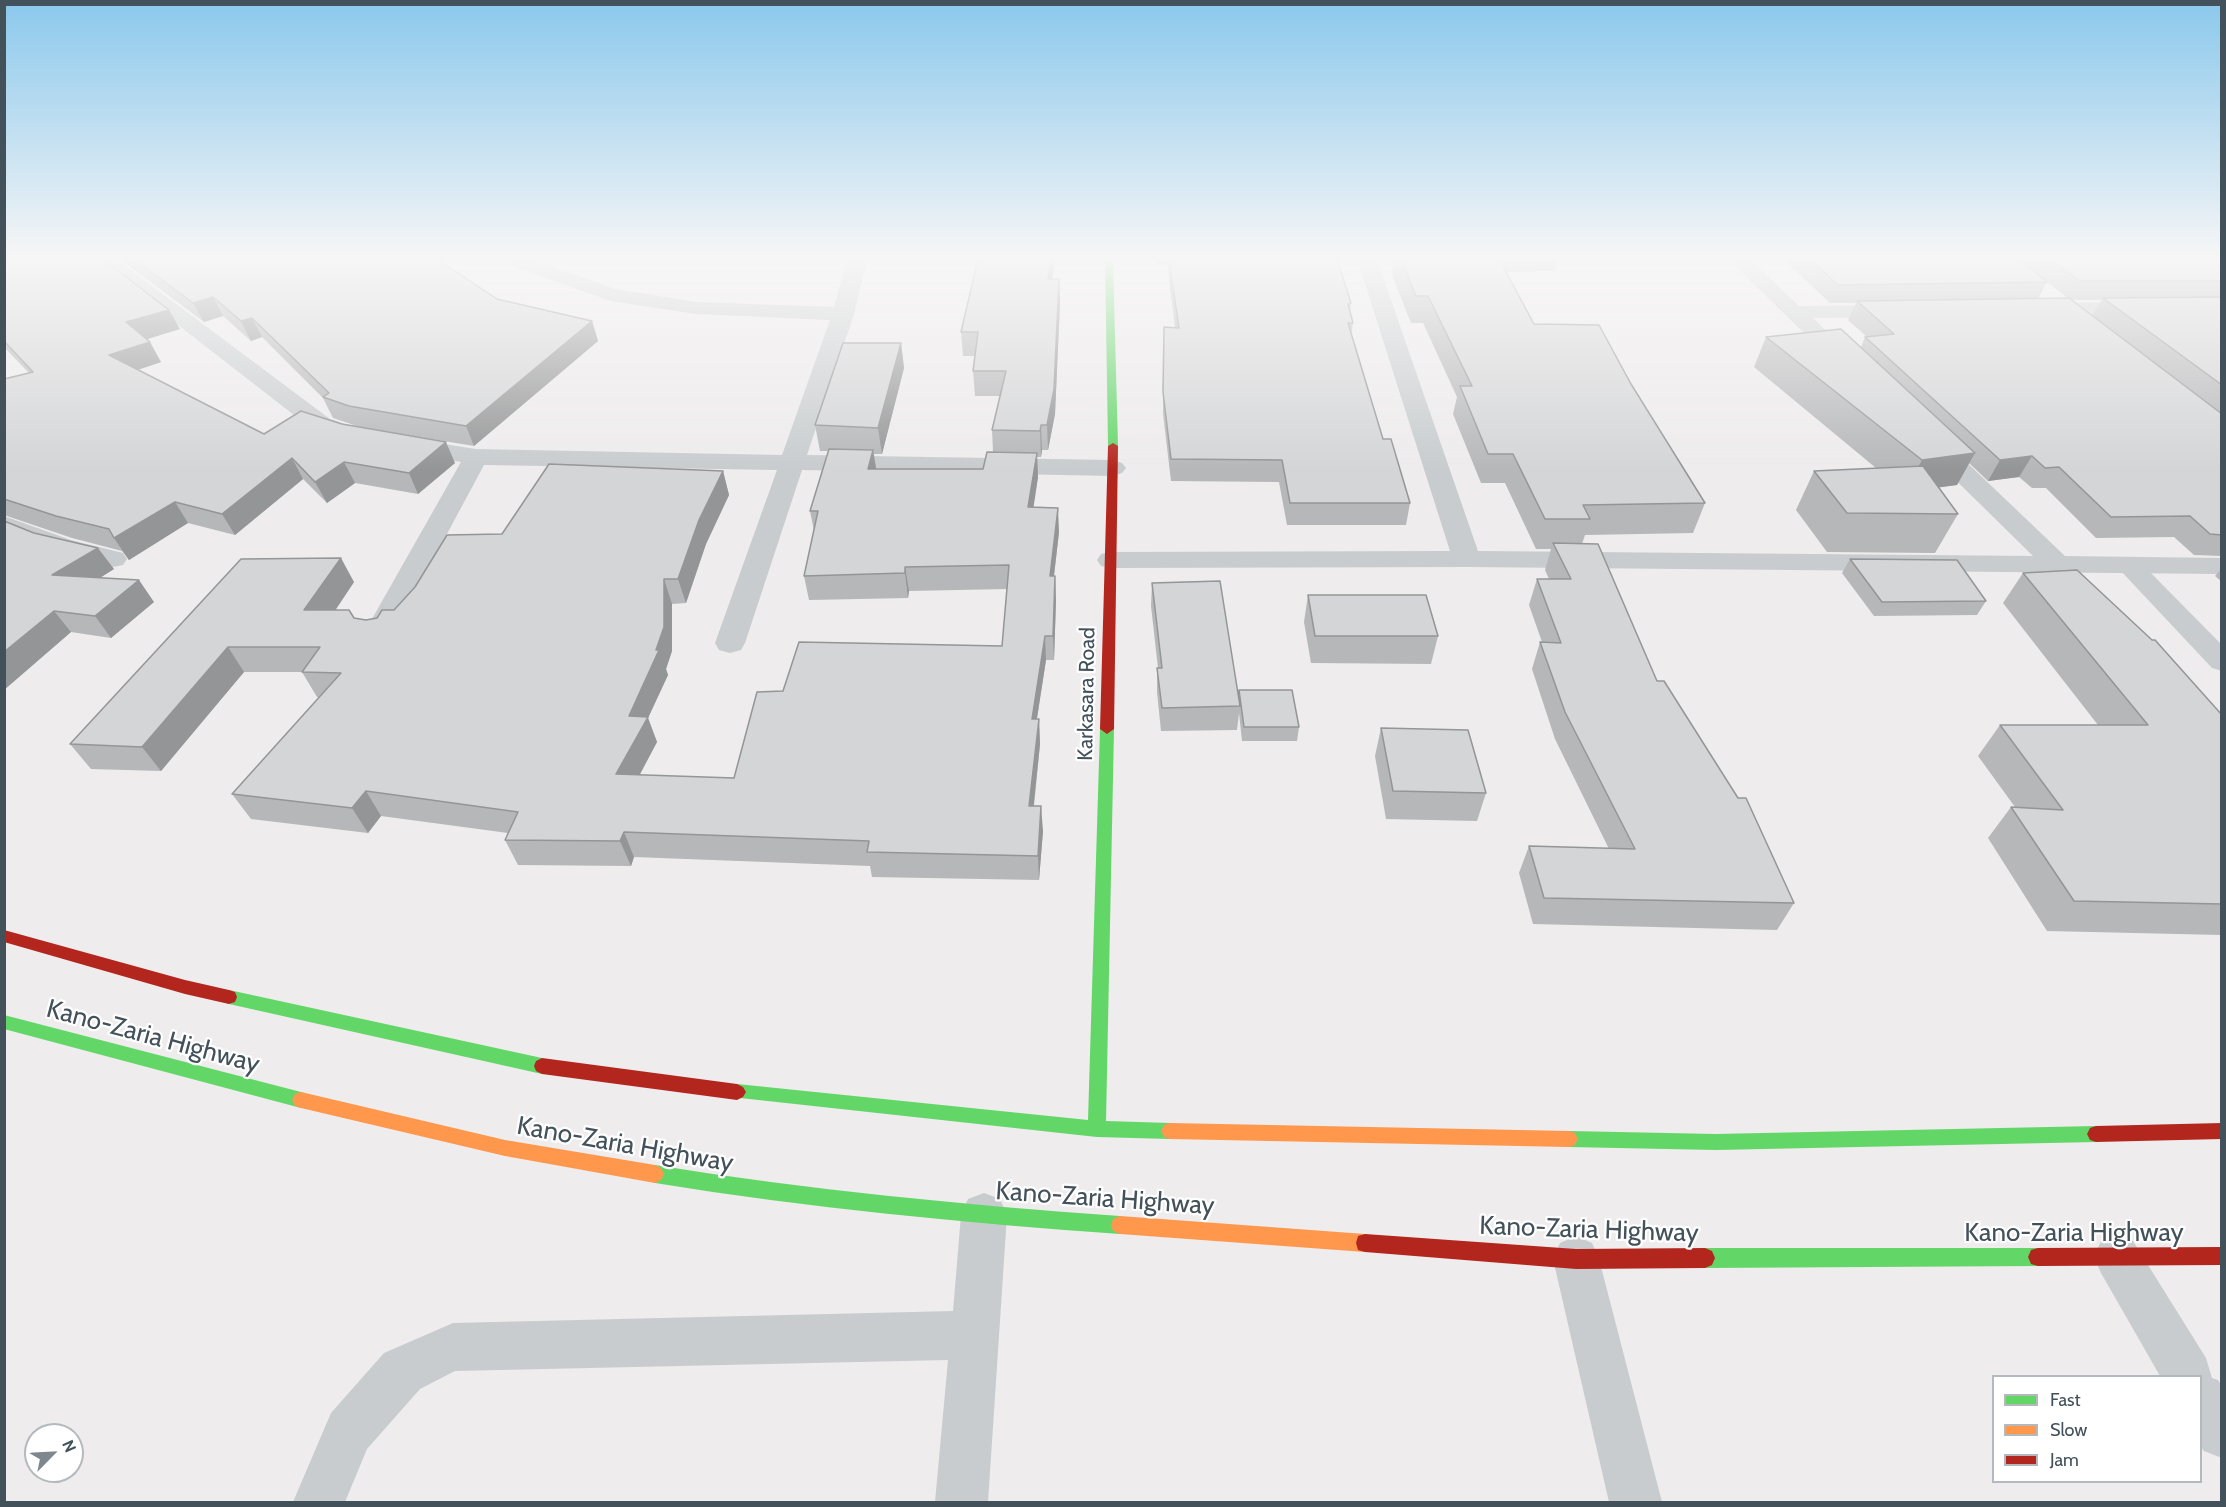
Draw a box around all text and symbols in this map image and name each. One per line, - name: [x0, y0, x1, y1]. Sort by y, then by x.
- street label: Karkasara Road: [1073, 627, 1101, 761]
- street label: Kano-Zaria Highway: [43, 994, 263, 1080]
- street label: Kano-Zaria Highway: [514, 1111, 736, 1179]
- street label: Kano-Zaria Highway: [994, 1176, 1216, 1222]
- street label: Kano-Zaria Highway: [1479, 1211, 1699, 1249]
- street label: Kano-Zaria Highway: [1964, 1217, 2184, 1249]
- legend: [1992, 1375, 2202, 1483]
- text: Fast: [2050, 1389, 2081, 1411]
- text: Slow: [2050, 1419, 2087, 1441]
- north arrow: [24, 1423, 84, 1483]
- text: N: [58, 1437, 80, 1455]
- text: Jam: [2050, 1449, 2079, 1471]

